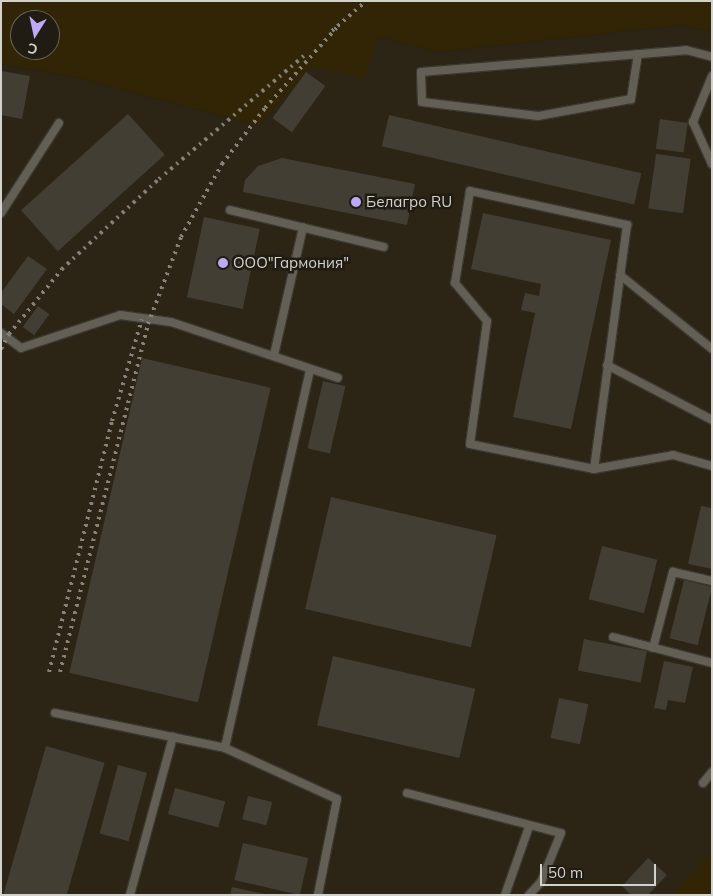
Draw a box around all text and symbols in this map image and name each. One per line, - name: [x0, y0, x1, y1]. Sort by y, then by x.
- north arrow: [10, 10, 60, 60]
- text: С: [26, 39, 39, 58]
- place label: Белагро RU: [366, 193, 452, 211]
- marker: Белагро RU: [350, 196, 362, 208]
- place label: ООО"Гармония": [233, 254, 349, 272]
- marker: ООО"Гармония": [217, 257, 229, 269]
- scale bar: [543, 854, 659, 886]
- text: 50 m: [548, 863, 583, 882]

